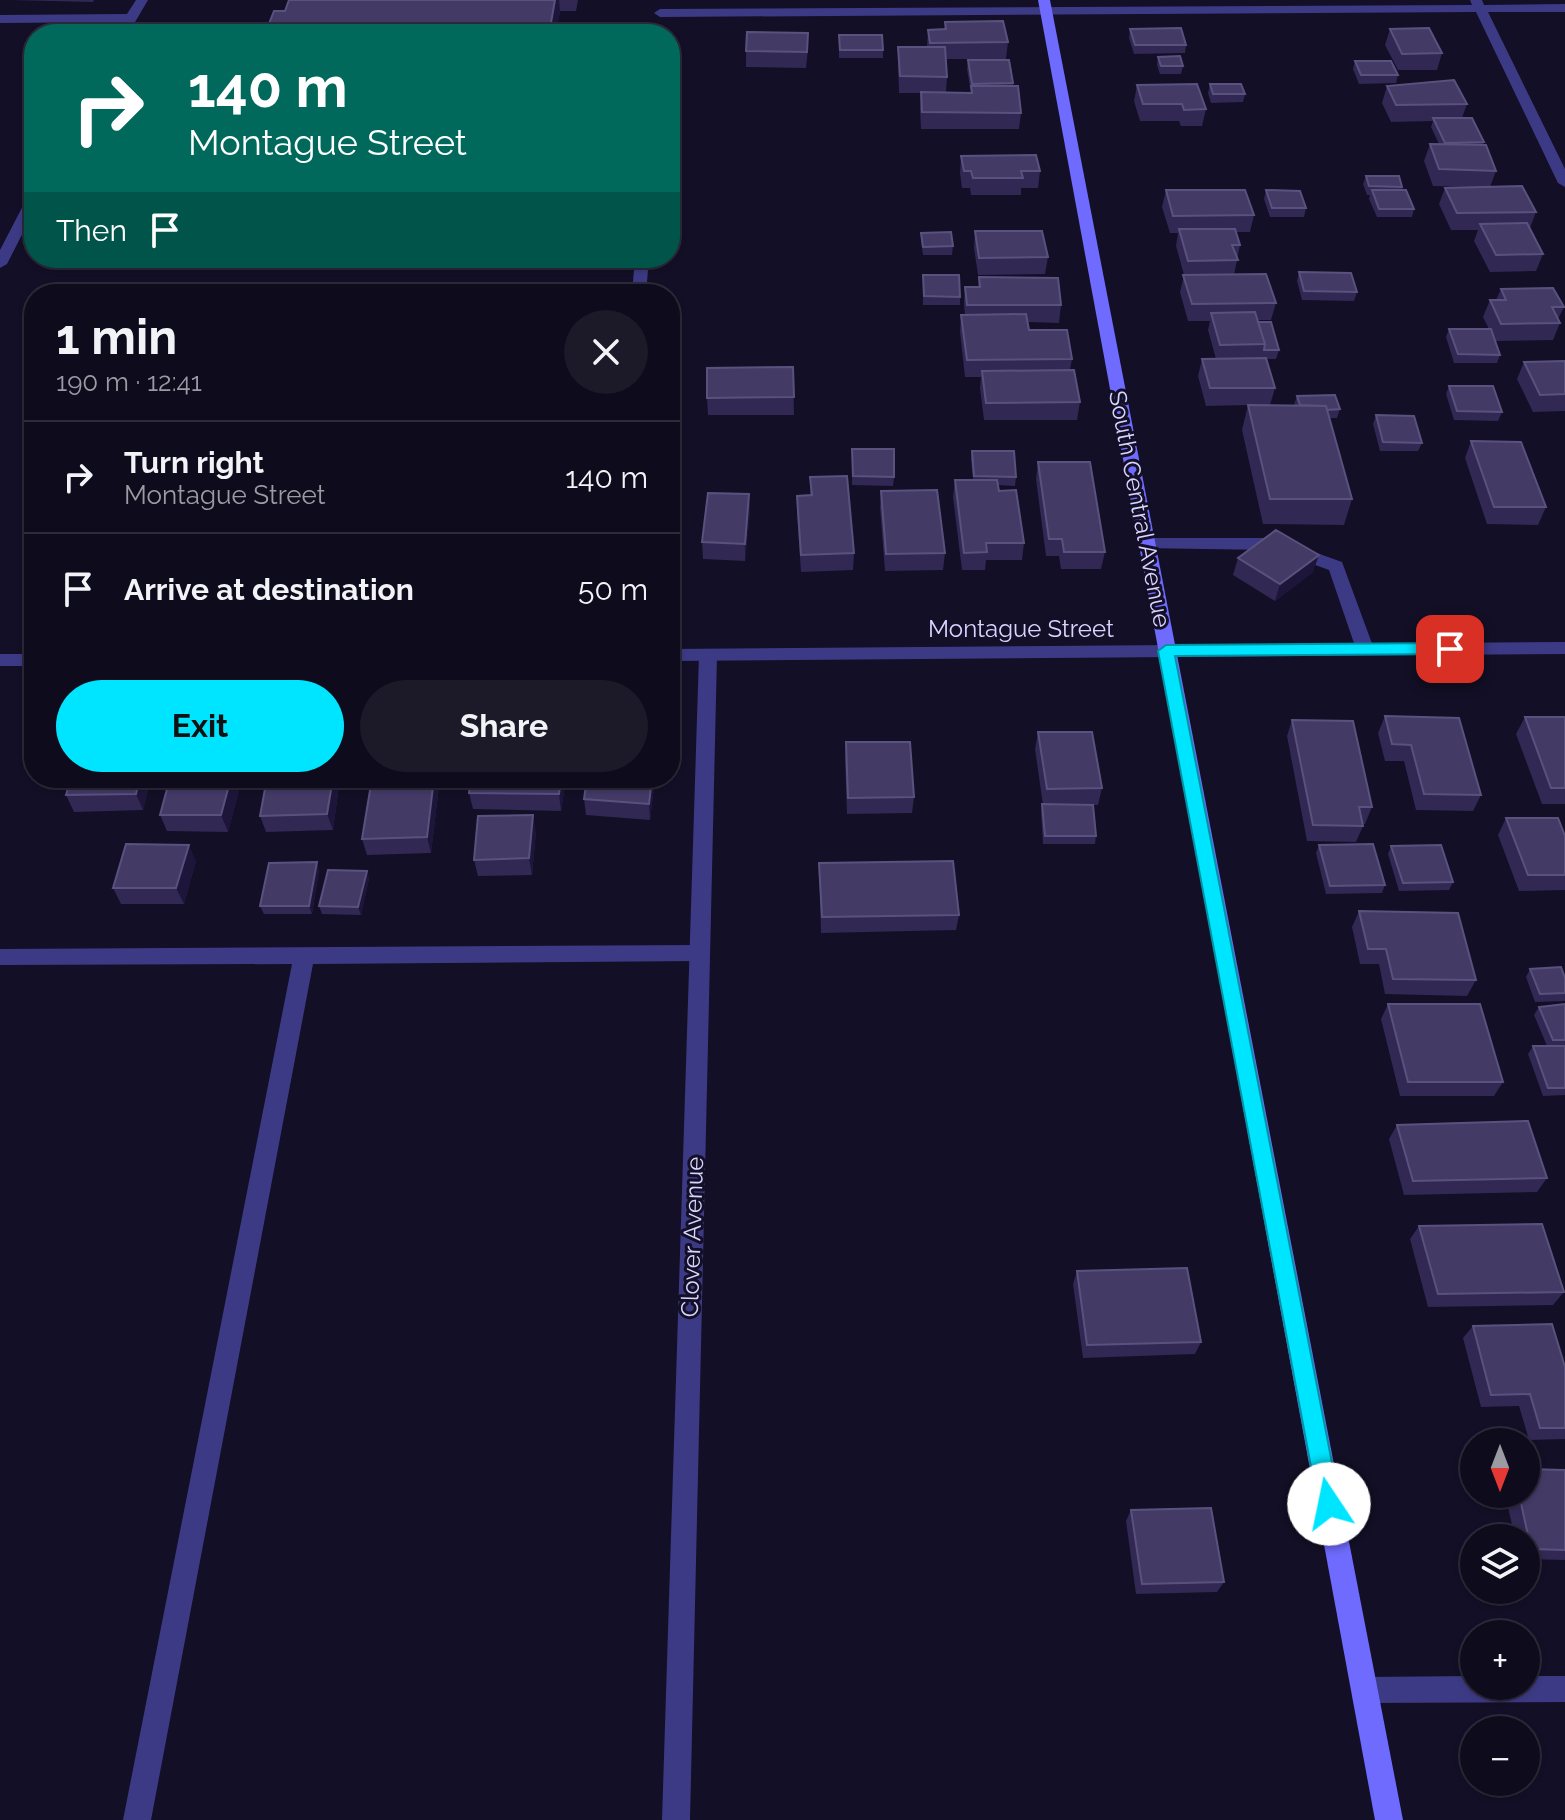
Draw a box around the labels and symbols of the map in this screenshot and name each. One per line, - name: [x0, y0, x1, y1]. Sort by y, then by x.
- street label: South Central Avenue: [1103, 388, 1177, 630]
- street label: Montague Street: [928, 614, 1114, 643]
- pin: [1416, 615, 1484, 683]
- street label: Clover Avenue: [675, 1156, 709, 1318]
- north arrow: [1460, 1428, 1540, 1508]
- position arrow: [1287, 1462, 1371, 1546]

